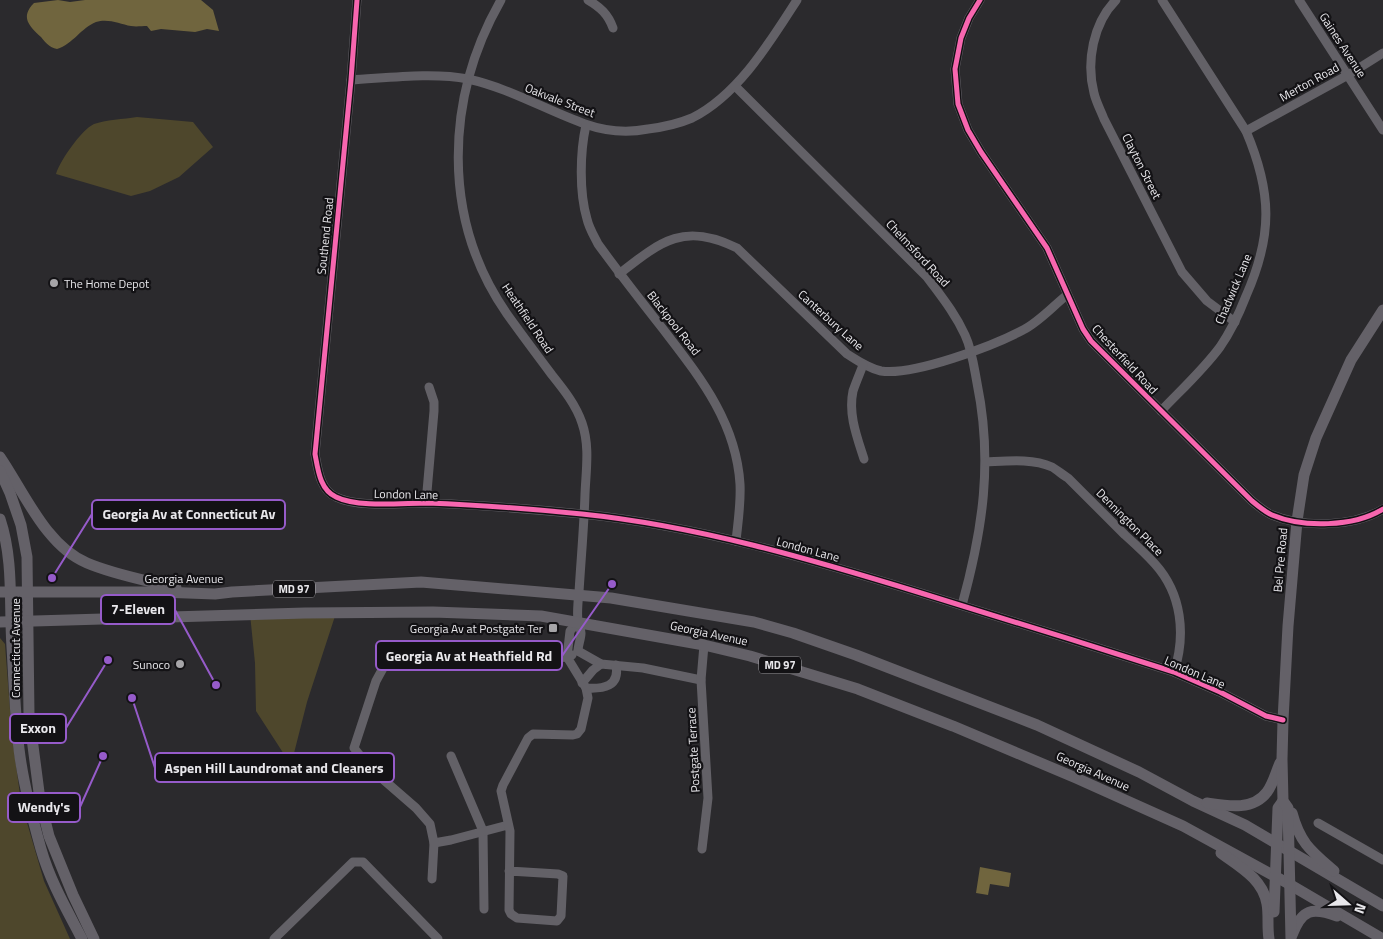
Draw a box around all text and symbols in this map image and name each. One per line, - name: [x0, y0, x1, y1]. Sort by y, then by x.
- street label: Gaines Avenue: [1315, 9, 1371, 81]
- street label: Merton Road: [1276, 58, 1342, 106]
- street label: Oakvale Street: [522, 78, 599, 122]
- street label: Clayton Street: [1117, 130, 1167, 203]
- street label: Southend Road: [312, 197, 338, 275]
- street label: Chelmsford Road: [882, 215, 954, 291]
- street label: Chadwick Lane: [1210, 251, 1256, 327]
- place label: The Home Depot: [64, 274, 150, 293]
- marker: The Home Depot: [48, 277, 60, 289]
- street label: Heathfield Road: [497, 279, 559, 357]
- street label: Canterbury Lane: [794, 285, 868, 355]
- street label: Blackpool Road: [643, 287, 705, 359]
- street label: Chesterfield Road: [1088, 320, 1162, 398]
- street label: London Lane: [374, 484, 438, 504]
- street label: Dennington Place: [1092, 484, 1168, 560]
- callout: Georgia Av at Connecticut Av: [92, 500, 285, 529]
- text: Georgia Av at Connecticut Av: [102, 503, 276, 524]
- street label: Bel Pre Road: [1268, 527, 1292, 593]
- street label: London Lane: [774, 531, 842, 567]
- street label: Georgia Avenue: [145, 569, 223, 588]
- road number: MD 97: [273, 580, 315, 598]
- callout: 7-Eleven: [101, 595, 175, 624]
- street label: Connecticut Avenue: [6, 598, 25, 698]
- text: 7-Eleven: [111, 598, 165, 619]
- street label: Georgia Avenue: [668, 616, 750, 650]
- place label: Georgia Av at Postgate Ter: [410, 619, 543, 638]
- marker: Georgia Av at Postgate Ter: [547, 622, 559, 634]
- callout: Georgia Av at Heathfield Rd: [376, 641, 562, 670]
- text: Georgia Av at Heathfield Rd: [386, 645, 552, 666]
- street label: London Lane: [1162, 651, 1228, 693]
- place label: Sunoco: [133, 655, 170, 674]
- road number: MD 97: [759, 656, 801, 674]
- marker: Sunoco: [174, 658, 186, 670]
- street label: Postgate Terrace: [681, 707, 705, 793]
- callout: Exxon: [10, 714, 66, 743]
- text: Exxon: [20, 717, 56, 738]
- street label: Georgia Avenue: [1053, 746, 1133, 796]
- callout: Aspen Hill Laundromat and Cleaners: [155, 753, 394, 782]
- text: Aspen Hill Laundromat and Cleaners: [164, 757, 384, 778]
- callout: Wendy's: [8, 793, 80, 822]
- text: Wendy's: [18, 796, 71, 817]
- north arrow: [1323, 879, 1373, 929]
- text: N: [1349, 900, 1372, 917]

